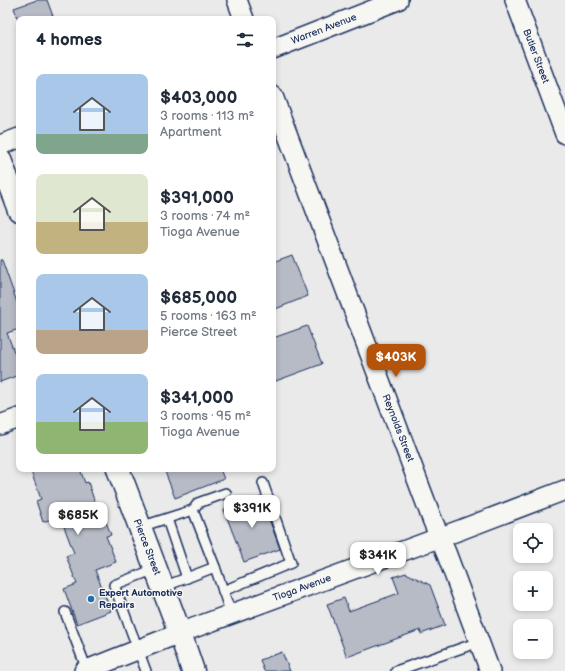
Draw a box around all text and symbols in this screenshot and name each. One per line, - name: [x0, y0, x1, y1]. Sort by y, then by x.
- street label: Warren Avenue: [290, 11, 358, 47]
- street label: Butler Street: [520, 27, 552, 85]
- icon: filters: [234, 29, 256, 51]
- text: 4 homes: [36, 30, 102, 50]
- text: $403,000: [160, 88, 237, 108]
- icon: home: [68, 90, 116, 138]
- text: 3 rooms · 113 m²: [160, 108, 254, 124]
- text: Apartment: [160, 124, 221, 140]
- text: $391,000: [160, 188, 234, 208]
- icon: home: [68, 190, 116, 238]
- text: 3 rooms · 74 m²: [160, 208, 250, 224]
- text: Tioga Avenue: [160, 224, 240, 240]
- text: $685,000: [160, 288, 237, 308]
- icon: home: [68, 290, 116, 338]
- text: 5 rooms · 163 m²: [160, 308, 257, 324]
- text: Pierce Street: [160, 324, 237, 340]
- pin: $403K: [368, 344, 424, 378]
- text: $403K: [376, 349, 416, 365]
- text: $341,000: [160, 388, 234, 408]
- icon: home: [68, 390, 116, 438]
- street label: Reynolds Street: [380, 392, 416, 464]
- text: 3 rooms · 95 m²: [160, 408, 251, 424]
- text: Tioga Avenue: [160, 424, 240, 440]
- pin: $391K: [224, 495, 280, 529]
- text: $391K: [233, 500, 271, 516]
- pin: $685K: [50, 502, 106, 536]
- text: $685K: [58, 507, 98, 523]
- street label: Pierce Street: [131, 517, 163, 577]
- map controls: [513, 523, 553, 659]
- button: locate: [513, 523, 553, 563]
- pin: $341K: [350, 542, 406, 576]
- text: $341K: [359, 547, 397, 563]
- button: +: [513, 571, 553, 611]
- street label: Tioga Avenue: [271, 572, 333, 604]
- place label: Expert Automotive Repairs: [99, 587, 183, 611]
- marker: Expert Automotive Repairs: [86, 594, 96, 604]
- button: −: [513, 619, 553, 659]

